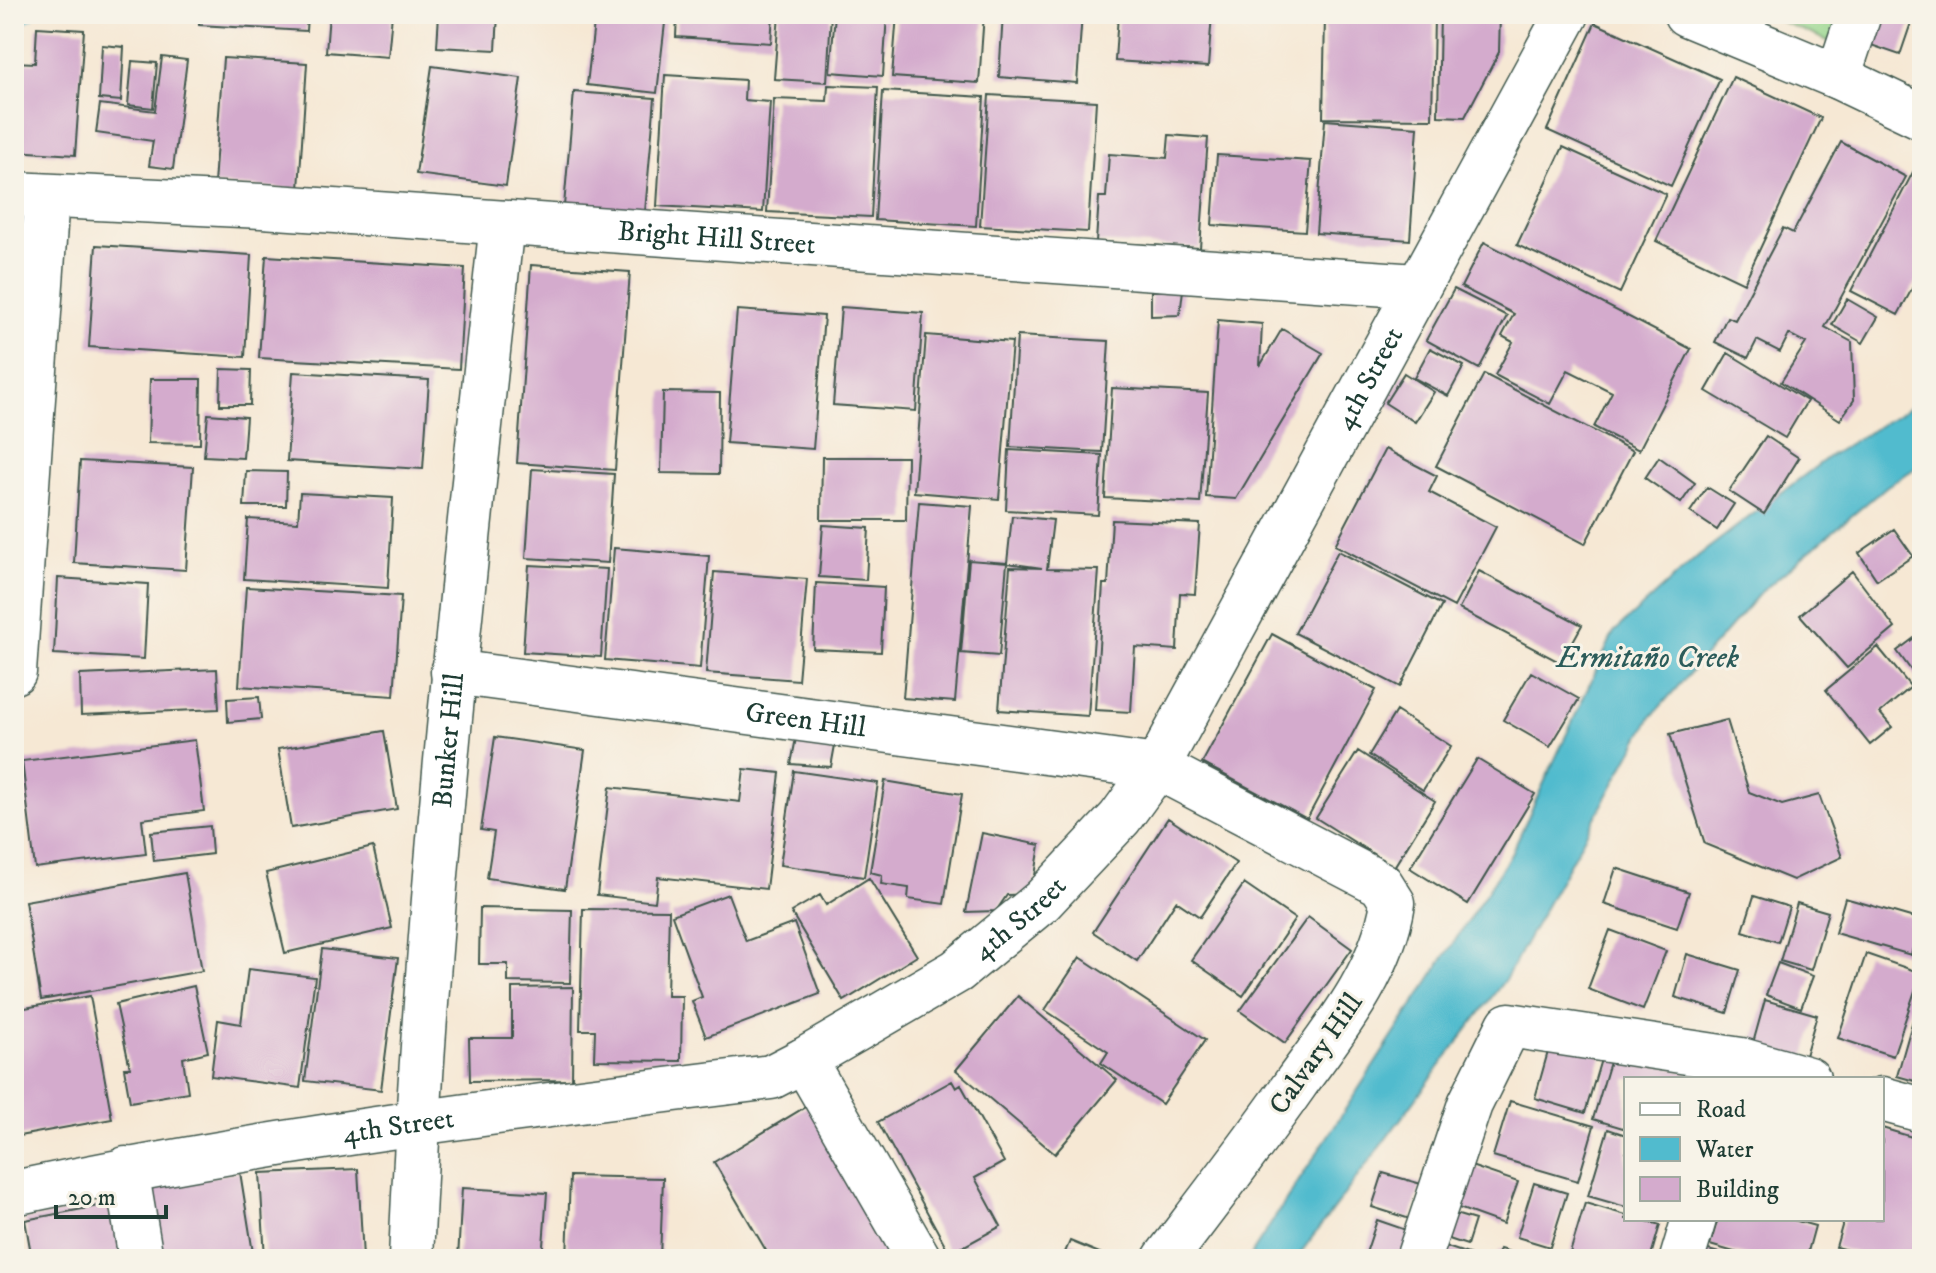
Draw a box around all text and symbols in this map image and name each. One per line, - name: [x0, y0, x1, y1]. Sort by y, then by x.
- street label: Bright Hill Street: [617, 213, 817, 262]
- street label: 4th Street: [1327, 321, 1411, 436]
- water label: Ermitaño Creek: [1555, 640, 1740, 677]
- street label: Bunker Hill: [424, 671, 472, 809]
- street label: Green Hill: [743, 694, 869, 745]
- street label: 4th Street: [966, 869, 1074, 968]
- street label: Calvary Hill: [1261, 986, 1371, 1121]
- legend: [1624, 1077, 1884, 1221]
- text: Road: [1696, 1095, 1746, 1125]
- street label: 4th Street: [340, 1100, 456, 1151]
- text: Water: [1695, 1135, 1753, 1165]
- scale bar: [56, 1169, 166, 1219]
- text: Building: [1696, 1175, 1779, 1205]
- text: 20 m: [68, 1183, 116, 1213]

